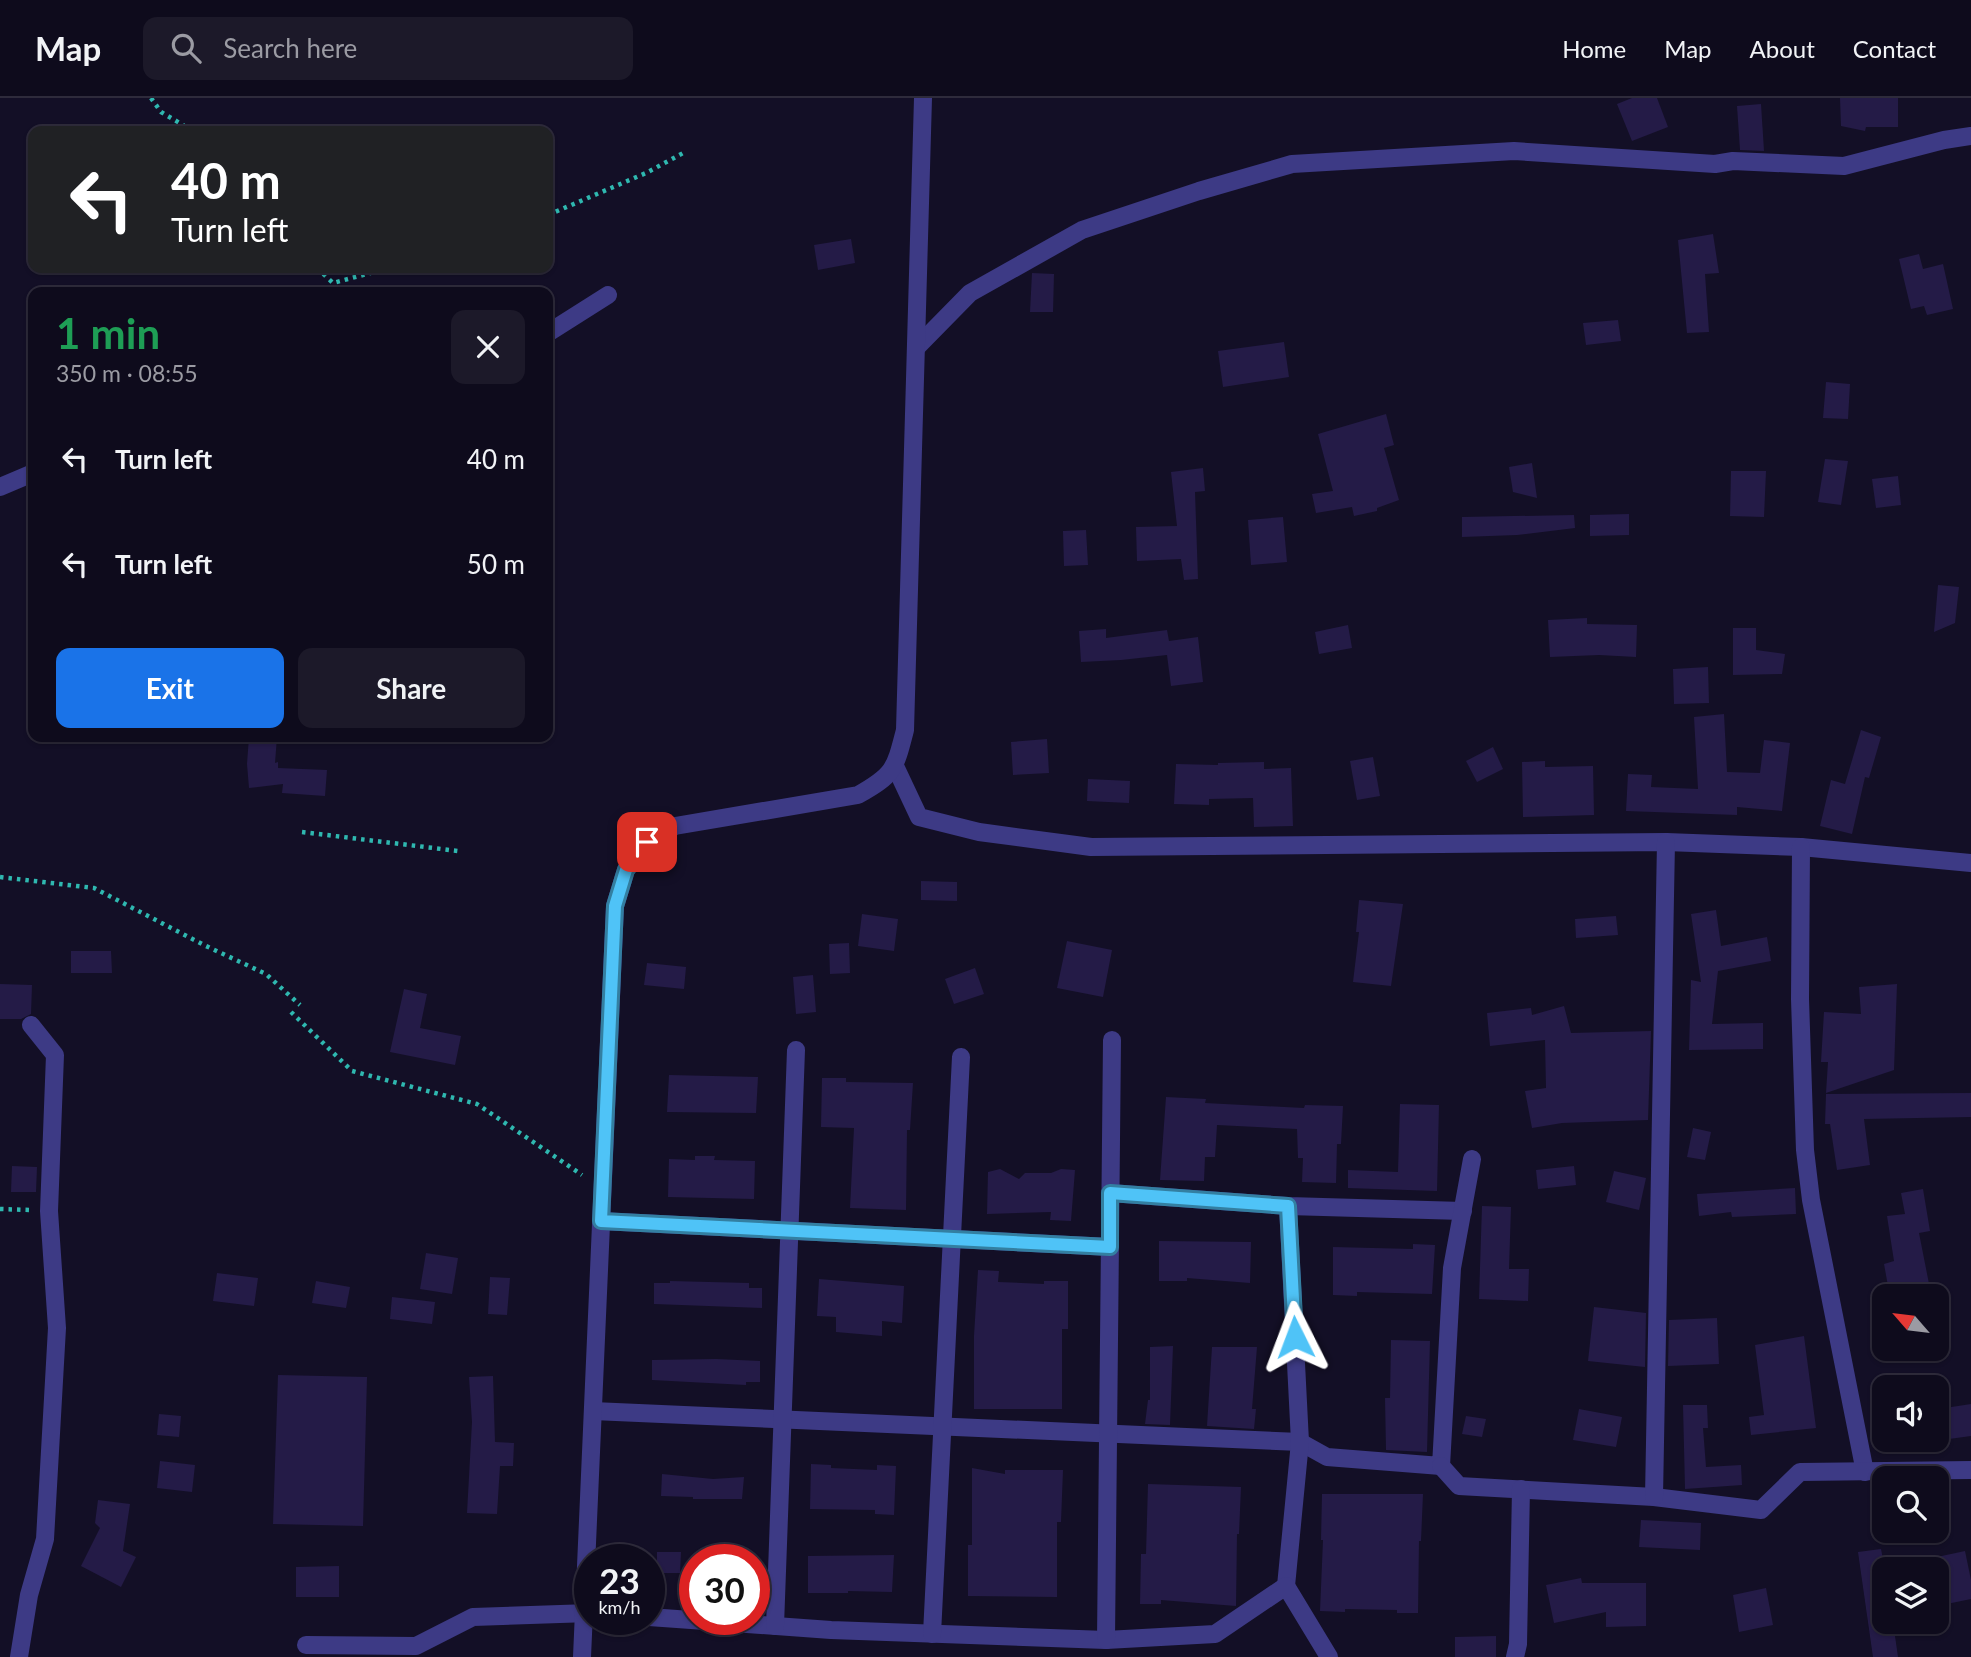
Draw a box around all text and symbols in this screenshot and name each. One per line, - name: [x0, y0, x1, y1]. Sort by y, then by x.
- search box: [143, 17, 633, 80]
- text: Map: [35, 28, 101, 68]
- icon: search: [167, 29, 205, 67]
- text: Search here: [223, 32, 357, 64]
- text: Home: [1562, 34, 1626, 63]
- text: Map: [1664, 34, 1712, 63]
- text: About: [1750, 34, 1815, 63]
- text: Contact: [1853, 34, 1936, 63]
- text: 40 m: [171, 151, 281, 209]
- icon: left: [56, 154, 147, 245]
- text: Turn left: [171, 210, 288, 249]
- text: 1 min: [56, 308, 160, 358]
- button: close: [451, 310, 525, 384]
- text: 350 m · 08:55: [56, 359, 198, 387]
- icon: left: [56, 440, 94, 478]
- text: Turn left: [115, 443, 212, 475]
- text: 40 m: [467, 443, 525, 475]
- icon: left: [56, 545, 94, 583]
- text: Turn left: [115, 548, 212, 580]
- text: 50 m: [467, 548, 525, 580]
- button: Exit: [56, 648, 284, 728]
- button: Share: [298, 648, 525, 728]
- pin: [617, 812, 677, 872]
- icon: arrive: [628, 823, 666, 861]
- north arrow: [1872, 1284, 1950, 1362]
- map controls: [1872, 1284, 1949, 1634]
- position arrow: [1258, 1300, 1332, 1374]
- button: sound: [1872, 1375, 1949, 1452]
- button: search: [1872, 1466, 1949, 1543]
- speed limit sign: 30: [679, 1544, 770, 1635]
- button: layers: [1872, 1557, 1949, 1634]
- text: 23: [599, 1559, 640, 1601]
- text: km/h: [598, 1596, 641, 1618]

